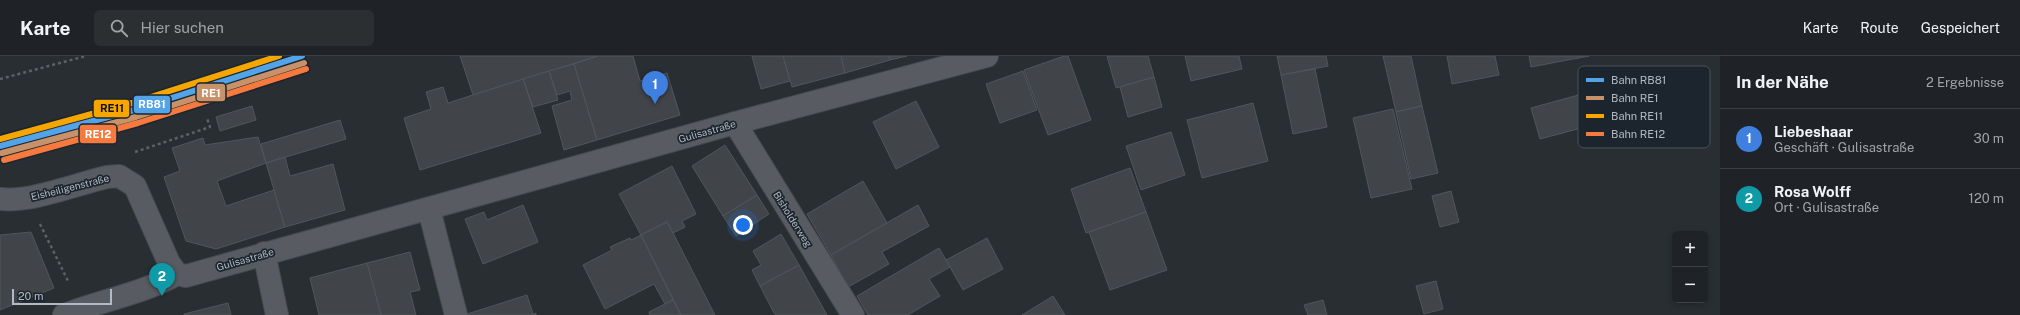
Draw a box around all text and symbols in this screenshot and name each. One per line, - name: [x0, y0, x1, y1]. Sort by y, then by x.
- search box: [94, 10, 374, 46]
- text: Karte: [20, 17, 70, 39]
- icon: search: [108, 17, 130, 39]
- text: Hier suchen: [140, 19, 224, 36]
- text: Karte: [1803, 20, 1838, 36]
- text: Route: [1860, 20, 1899, 36]
- text: Gespeichert: [1921, 20, 2000, 36]
- legend: [1578, 66, 1710, 148]
- pin: 1: [642, 71, 668, 104]
- text: In der Nähe: [1736, 72, 1829, 92]
- text: Bahn RB81: [1611, 74, 1666, 86]
- text: 2 Ergebnisse: [1926, 75, 2004, 90]
- line badge: RE1: [196, 83, 226, 102]
- text: RE1: [201, 87, 221, 99]
- text: Bahn RE1: [1611, 92, 1659, 104]
- line badge: RB81: [133, 95, 171, 114]
- text: RB81: [138, 98, 166, 110]
- line badge: RE11: [93, 99, 130, 118]
- text: RE11: [100, 102, 124, 114]
- text: Bahn RE11: [1611, 110, 1663, 122]
- street label: Gulisastraße: [677, 117, 737, 145]
- text: Liebeshaar: [1774, 123, 1853, 140]
- line badge: RE12: [79, 124, 117, 144]
- text: RE12: [85, 128, 111, 140]
- text: Bahn RE12: [1611, 128, 1666, 140]
- text: 1: [1746, 131, 1752, 146]
- text: 30 m: [1974, 131, 2004, 146]
- text: Geschäft · Gulisastraße: [1774, 140, 1914, 155]
- street label: Eisheiligenstraße: [30, 171, 111, 203]
- text: Rosa Wolff: [1774, 183, 1851, 200]
- street label: Bisholderweg: [771, 189, 815, 249]
- text: 2: [1745, 191, 1753, 206]
- text: 120 m: [1969, 191, 2004, 206]
- text: Ort · Gulisastraße: [1774, 200, 1879, 215]
- your location: [733, 215, 753, 235]
- map controls: [1672, 231, 1708, 303]
- button: +: [1672, 231, 1708, 267]
- street label: Gulisastraße: [215, 245, 275, 273]
- pin: 2: [149, 263, 175, 296]
- button: −: [1672, 267, 1708, 303]
- scale bar: [12, 287, 112, 306]
- text: 20 m: [18, 290, 43, 302]

